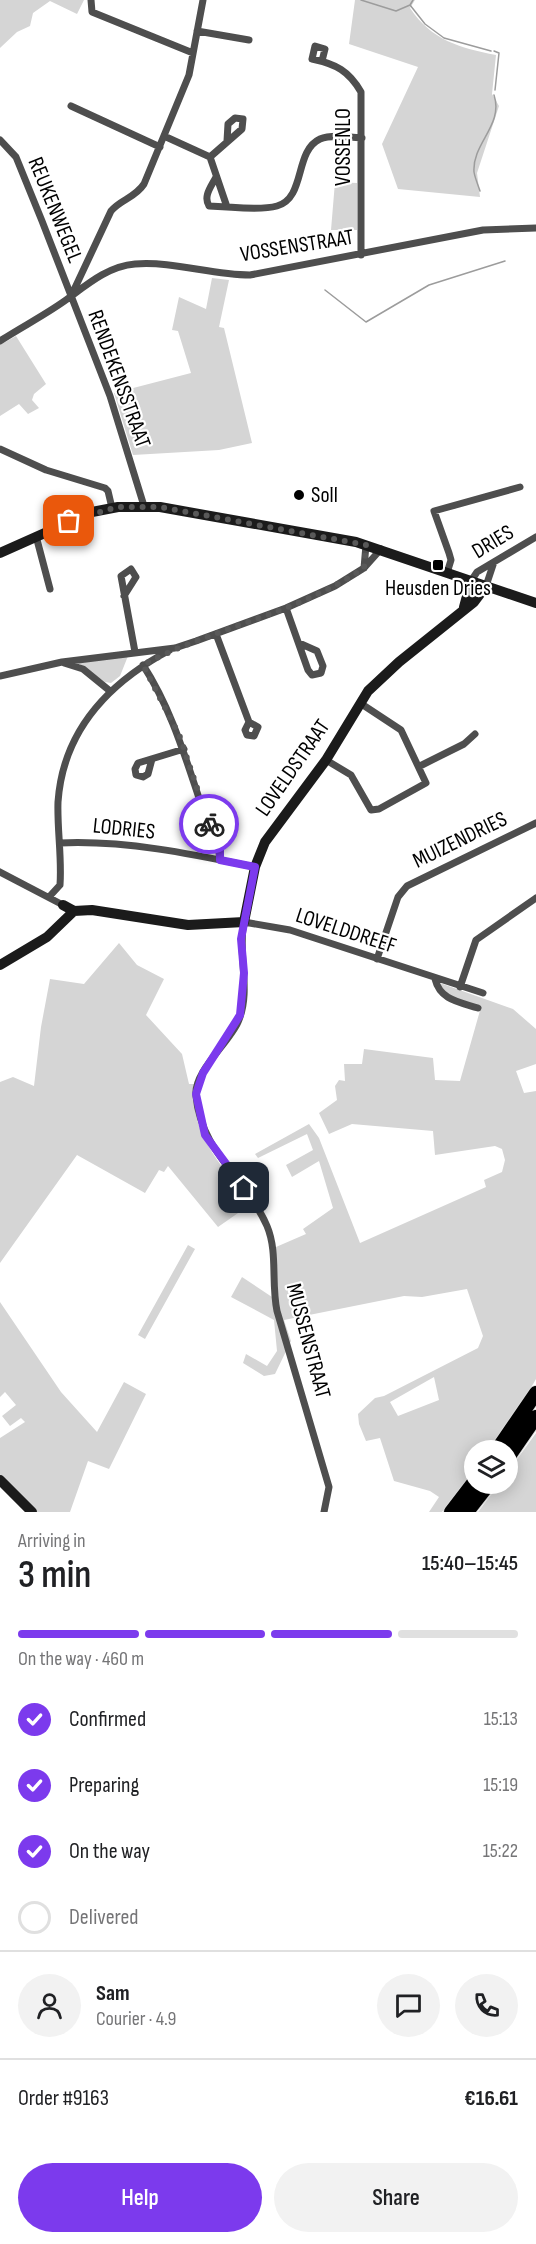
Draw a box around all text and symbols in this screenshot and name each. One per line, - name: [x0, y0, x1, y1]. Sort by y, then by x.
- street label: VOSSENLO: [330, 108, 357, 186]
- street label: REUKENWEGEL: [22, 153, 88, 267]
- street label: VOSSENSTRAAT: [238, 224, 356, 268]
- street label: RENDEKENSSTRAAT: [82, 306, 156, 452]
- place label: Soll: [311, 482, 338, 509]
- marker: Soll: [292, 488, 306, 502]
- pin: [43, 495, 94, 546]
- icon: bag: [52, 504, 85, 537]
- street label: DRIES: [467, 519, 519, 565]
- marker: Heusden Dries: [431, 558, 445, 572]
- place label: Heusden Dries: [385, 575, 491, 602]
- street label: LOVELDSTRAAT: [250, 714, 336, 821]
- courier: [179, 794, 239, 854]
- street label: MUIZENDRIES: [408, 806, 512, 874]
- icon: bike: [193, 808, 226, 841]
- street label: LODRIES: [91, 812, 157, 846]
- street label: LOVELDDREEF: [292, 902, 400, 960]
- pin: [218, 1162, 269, 1213]
- icon: home: [227, 1171, 260, 1204]
- street label: MUSSENSTRAAT: [280, 1280, 336, 1402]
- map controls: [464, 1440, 518, 1494]
- button: layers: [464, 1440, 518, 1494]
- text: Arriving in: [18, 1529, 86, 1553]
- text: 15:40–15:45: [422, 1550, 518, 1577]
- text: 3 min: [18, 1552, 91, 1599]
- text: On the way · 460 m: [18, 1647, 144, 1671]
- icon: check: [18, 1703, 51, 1736]
- text: Confirmed: [69, 1706, 146, 1733]
- text: 15:13: [484, 1707, 518, 1731]
- icon: check: [18, 1769, 51, 1802]
- text: Preparing: [69, 1772, 139, 1799]
- text: 15:19: [483, 1773, 518, 1797]
- icon: check: [18, 1835, 51, 1868]
- text: On the way: [69, 1838, 150, 1865]
- text: 15:22: [483, 1839, 518, 1863]
- text: Delivered: [69, 1904, 138, 1931]
- button: person: [18, 1974, 81, 2037]
- button: chat: [377, 1974, 440, 2037]
- button: phone: [455, 1974, 518, 2037]
- text: Sam: [96, 1980, 130, 2007]
- text: Courier · 4.9: [96, 2007, 176, 2031]
- text: Order #9163: [18, 2085, 109, 2112]
- text: €16.61: [464, 2085, 518, 2112]
- button: Help: [18, 2163, 262, 2232]
- button: Share: [274, 2163, 518, 2232]

